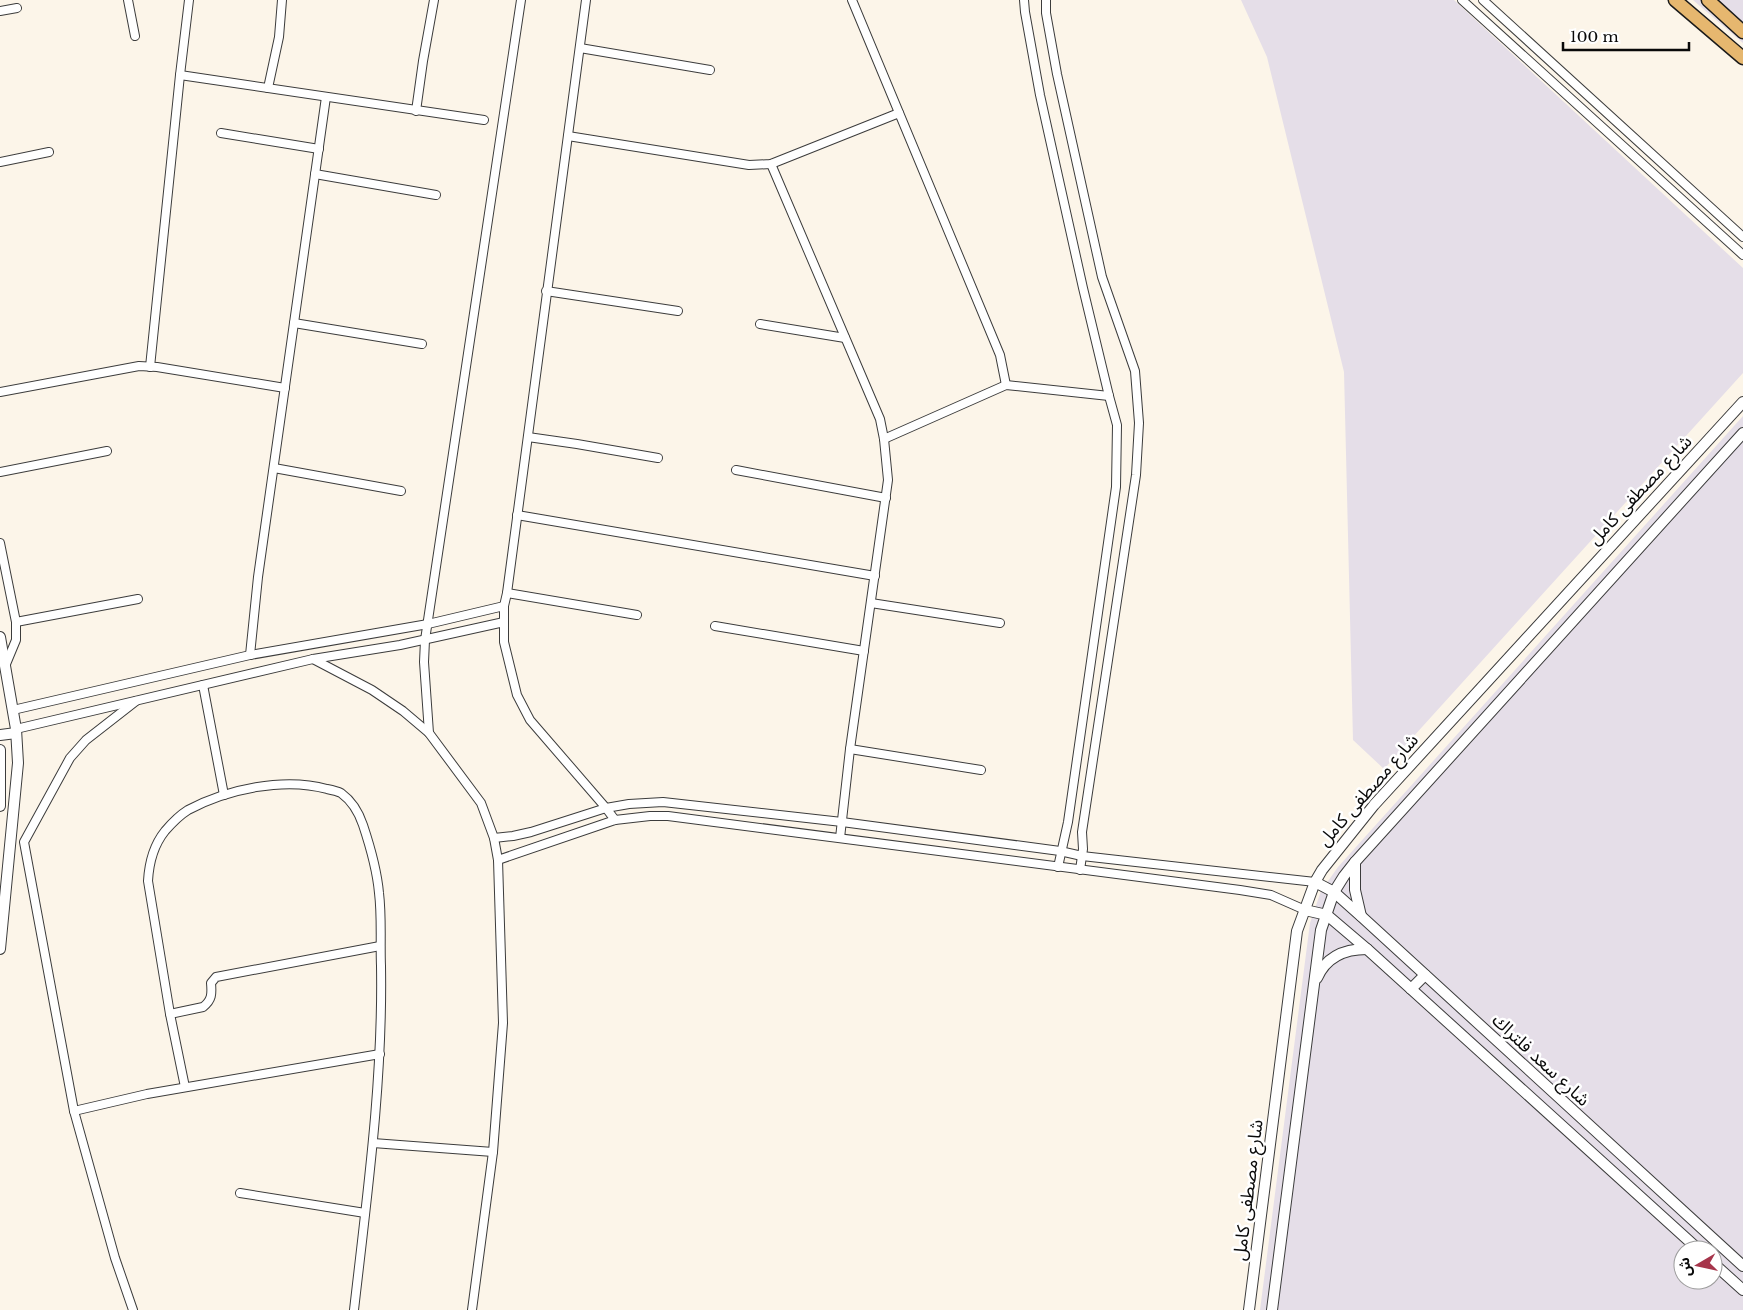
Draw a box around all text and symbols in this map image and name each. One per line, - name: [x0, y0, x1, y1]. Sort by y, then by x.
- scale bar: [1563, 20, 1689, 52]
- text: 100 m: [1570, 27, 1619, 46]
- street label: شارع مصطفى كامل: [1583, 431, 1699, 552]
- street label: شارع مصطفى كامل: [1313, 729, 1425, 853]
- street label: شارع سعد فلتراك: [1486, 1009, 1594, 1113]
- street label: شارع مصطفى كامل: [1228, 1118, 1271, 1262]
- north arrow: [1673, 1240, 1723, 1290]
- text: ش: [1675, 1256, 1696, 1278]

